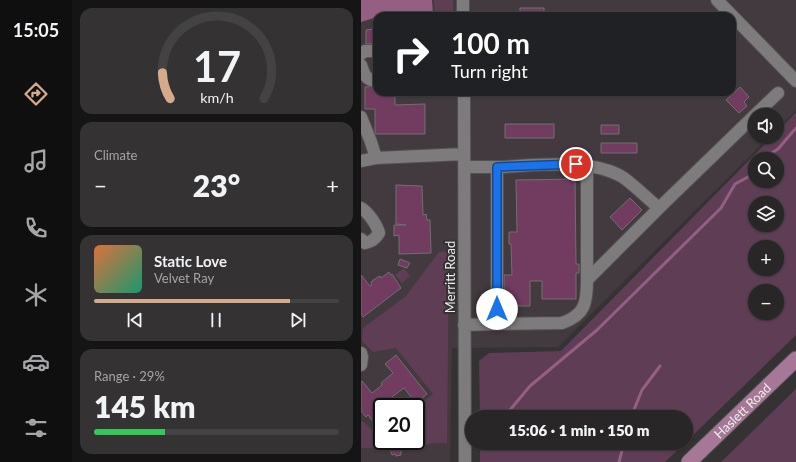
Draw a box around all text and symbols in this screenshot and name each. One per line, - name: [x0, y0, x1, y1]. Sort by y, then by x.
- text: 15:05: [13, 19, 59, 41]
- text: 100 m: [451, 26, 530, 60]
- icon: right: [385, 28, 437, 80]
- text: 17: [192, 41, 241, 91]
- text: Turn right: [451, 60, 528, 82]
- icon: directions: [22, 80, 50, 108]
- text: km/h: [200, 88, 233, 105]
- map controls: [748, 108, 784, 320]
- button: sound: [748, 108, 784, 144]
- icon: music: [22, 147, 50, 175]
- text: Climate: [94, 147, 137, 163]
- pin: [559, 147, 593, 181]
- button: search: [748, 152, 784, 188]
- icon: arrive: [565, 153, 587, 175]
- text: 23°: [193, 167, 240, 203]
- text: −: [94, 172, 107, 199]
- text: +: [326, 172, 339, 199]
- button: layers: [748, 196, 784, 232]
- icon: phone: [22, 214, 50, 242]
- button: +: [748, 240, 784, 276]
- street label: Merritt Road: [442, 241, 458, 313]
- text: Static Love: [154, 252, 227, 270]
- text: Velvet Ray: [154, 270, 214, 286]
- icon: climate: [22, 281, 50, 309]
- button: −: [748, 284, 784, 320]
- position arrow: [476, 288, 518, 330]
- icon: previous: [124, 309, 146, 331]
- icon: pause: [205, 309, 227, 331]
- icon: next: [287, 309, 309, 331]
- icon: car: [22, 348, 50, 376]
- text: Range · 29%: [94, 368, 165, 384]
- street label: Haslett Road: [711, 380, 774, 442]
- text: 145 km: [94, 388, 195, 424]
- speed limit sign: 20: [373, 398, 425, 450]
- icon: filters: [22, 414, 50, 442]
- text: 15:06 · 1 min · 150 m: [508, 421, 650, 439]

